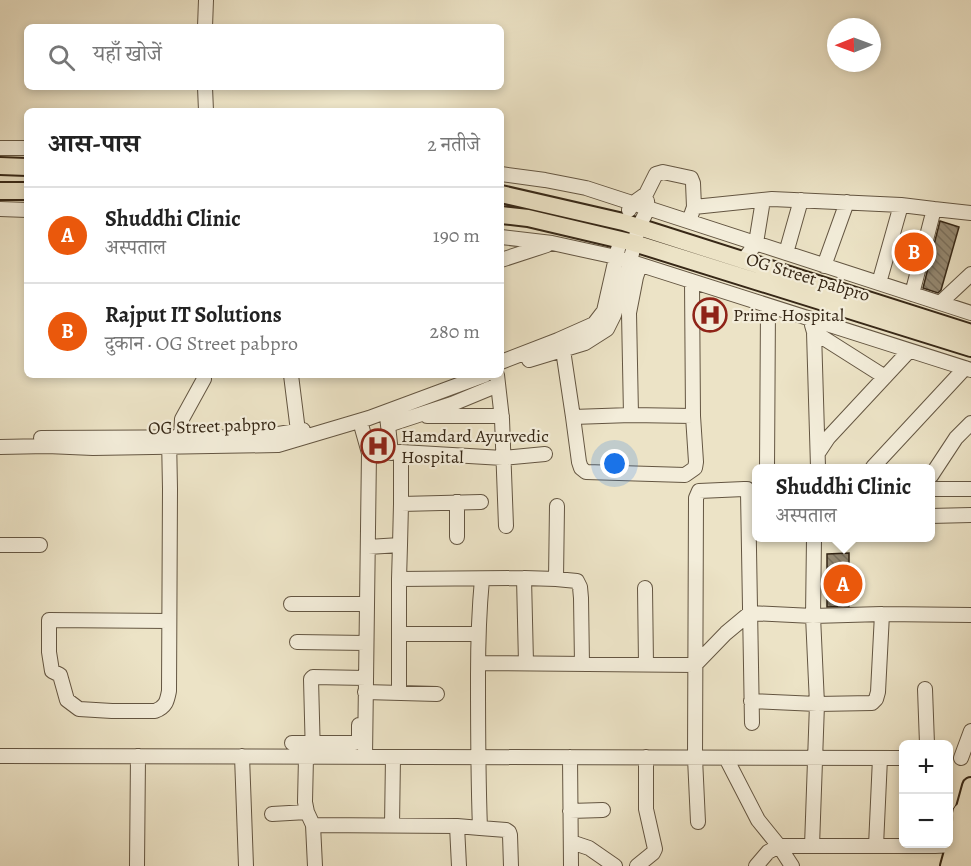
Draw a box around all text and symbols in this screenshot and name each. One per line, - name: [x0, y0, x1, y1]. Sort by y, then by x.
- north arrow: [827, 18, 881, 72]
- search box: [24, 24, 504, 90]
- text: यहाँ खोजें: [93, 39, 162, 69]
- icon: search: [45, 41, 78, 74]
- text: आस-पास: [48, 126, 140, 161]
- text: 2 नतीजे: [427, 131, 480, 158]
- text: Shuddhi Clinic: [105, 204, 241, 234]
- text: A: [61, 222, 74, 249]
- text: 190 m: [433, 222, 480, 249]
- pin: B: [894, 230, 934, 274]
- text: अस्पताल: [105, 234, 166, 261]
- street label: OG Street pabpro: [743, 247, 873, 307]
- hospital icon: Prime Hospital: [692, 297, 728, 333]
- text: Rajput IT Solutions: [105, 300, 282, 330]
- place label: Prime Hospital: [733, 303, 845, 327]
- text: B: [61, 318, 74, 345]
- text: 280 m: [430, 318, 480, 345]
- text: दुकान · OG Street pabpro: [105, 330, 298, 357]
- street label: OG Street pabpro: [148, 412, 276, 440]
- place label: Hamdard Ayurvedic Hospital: [401, 424, 549, 469]
- hospital icon: Hamdard Ayurvedic Hospital: [360, 428, 396, 464]
- your location: [600, 449, 629, 478]
- popup: [752, 464, 935, 542]
- text: Shuddhi Clinic: [776, 472, 911, 502]
- text: अस्पताल: [776, 502, 837, 529]
- pin: A: [824, 562, 862, 606]
- map controls: [899, 740, 953, 848]
- button: +: [899, 740, 953, 794]
- button: −: [899, 794, 953, 848]

